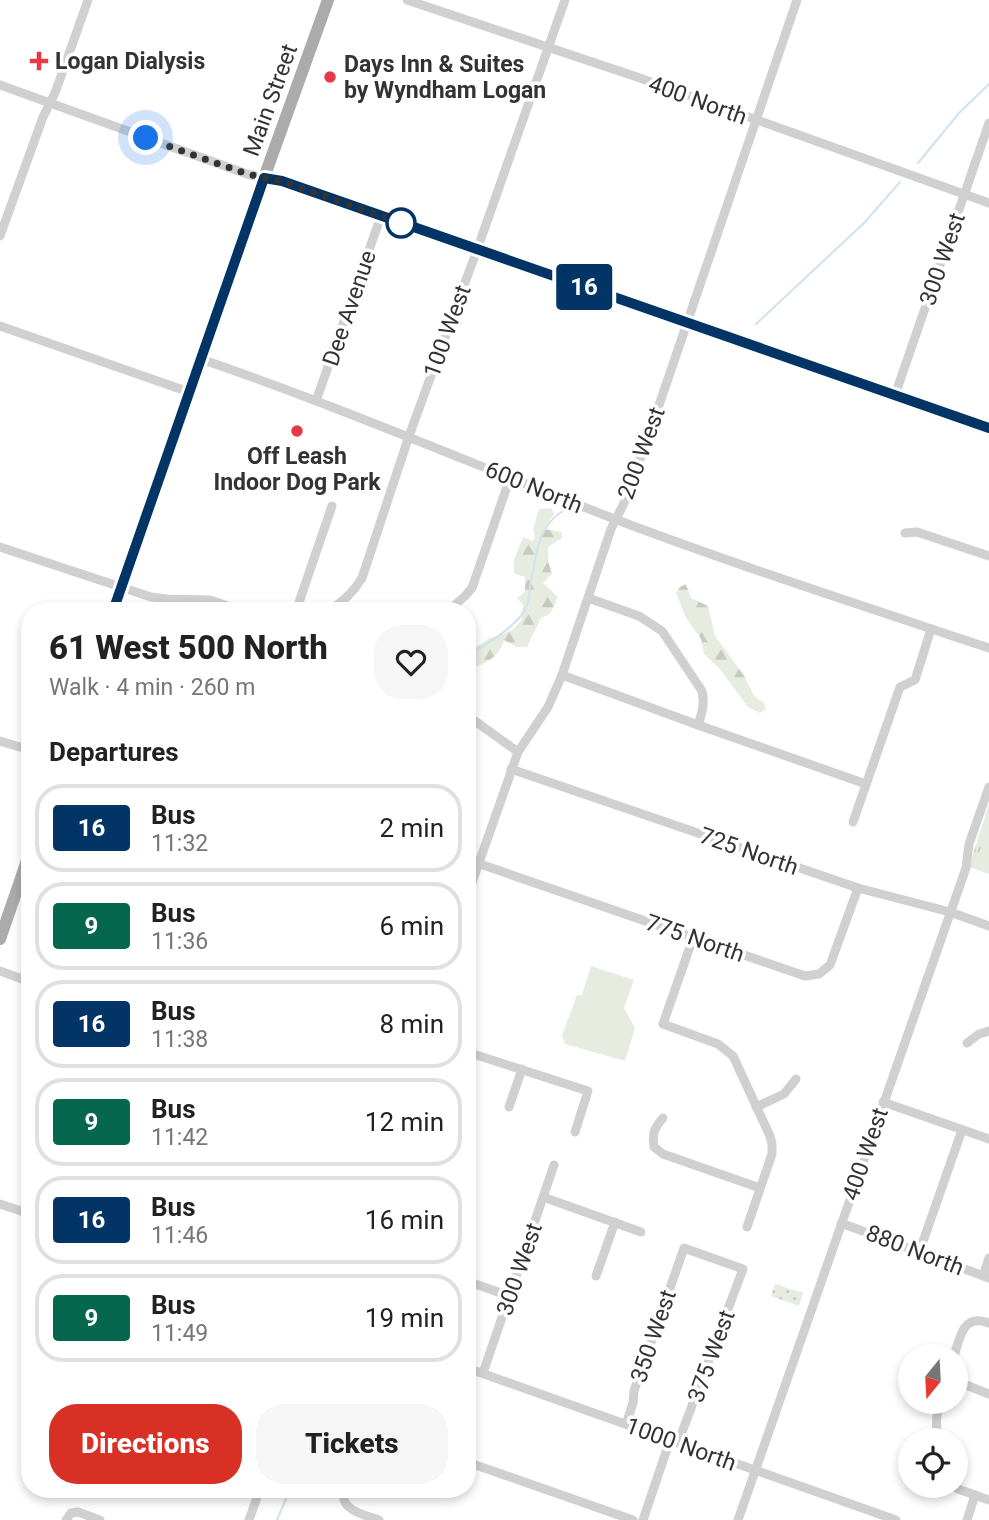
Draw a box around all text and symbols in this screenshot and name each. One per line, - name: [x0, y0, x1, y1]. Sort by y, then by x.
- street label: Main Street: [238, 40, 303, 160]
- place label: Logan Dialysis: [55, 48, 205, 75]
- marker: Logan Dialysis: [29, 51, 49, 71]
- place label: Days Inn & Suites by Wyndham Logan: [344, 51, 546, 104]
- marker: Days Inn & Suites by Wyndham Logan: [322, 69, 338, 85]
- street label: 400 North: [645, 70, 751, 131]
- your location: [128, 120, 163, 155]
- unlabelled marker: [386, 208, 416, 238]
- street label: 300 West: [914, 209, 971, 309]
- street label: Dee Avenue: [317, 247, 382, 369]
- line badge: 16: [552, 264, 616, 310]
- text: 16: [570, 273, 598, 301]
- street label: 100 West: [418, 281, 477, 381]
- street label: 200 West: [612, 403, 671, 503]
- marker: Off Leash Indoor Dog Park: [289, 423, 305, 439]
- place label: Off Leash Indoor Dog Park: [213, 443, 381, 496]
- street label: 600 North: [481, 456, 586, 519]
- button: heart: [374, 625, 448, 699]
- text: 61 West 500 North: [49, 628, 328, 667]
- text: Walk · 4 min · 260 m: [49, 674, 255, 701]
- text: Departures: [49, 737, 179, 767]
- text: Bus: [151, 800, 196, 830]
- text: 2 min: [379, 813, 444, 843]
- text: 16: [78, 814, 105, 842]
- street label: 725 North: [696, 822, 802, 881]
- text: 11:32: [151, 830, 208, 857]
- text: Bus: [151, 898, 196, 928]
- street label: 775 North: [642, 909, 748, 968]
- text: 6 min: [379, 911, 444, 941]
- text: 9: [85, 912, 98, 940]
- text: 11:36: [151, 928, 208, 955]
- text: Bus: [151, 996, 196, 1026]
- text: 8 min: [379, 1009, 444, 1039]
- text: 16: [78, 1010, 105, 1038]
- text: 11:38: [151, 1026, 208, 1053]
- text: Bus: [151, 1094, 196, 1124]
- street label: 400 West: [837, 1104, 894, 1204]
- text: 12 min: [365, 1107, 444, 1137]
- text: 9: [85, 1108, 98, 1136]
- text: 11:42: [151, 1124, 208, 1151]
- text: Bus: [151, 1192, 196, 1222]
- text: 16 min: [365, 1205, 444, 1235]
- text: 16: [78, 1206, 105, 1234]
- street label: 300 West: [491, 1219, 548, 1319]
- street label: 880 North: [862, 1219, 968, 1281]
- text: 11:46: [151, 1222, 208, 1249]
- street label: 350 West: [625, 1286, 682, 1386]
- text: Bus: [151, 1290, 196, 1320]
- text: 19 min: [365, 1303, 444, 1333]
- text: 9: [85, 1304, 98, 1332]
- street label: 375 West: [682, 1306, 741, 1406]
- text: 11:49: [151, 1320, 208, 1347]
- north arrow: [898, 1344, 968, 1414]
- map controls: [898, 1344, 968, 1498]
- button: Directions: [49, 1404, 242, 1484]
- button: Tickets: [256, 1404, 448, 1484]
- street label: 1000 North: [622, 1412, 740, 1477]
- button: locate: [898, 1428, 968, 1498]

